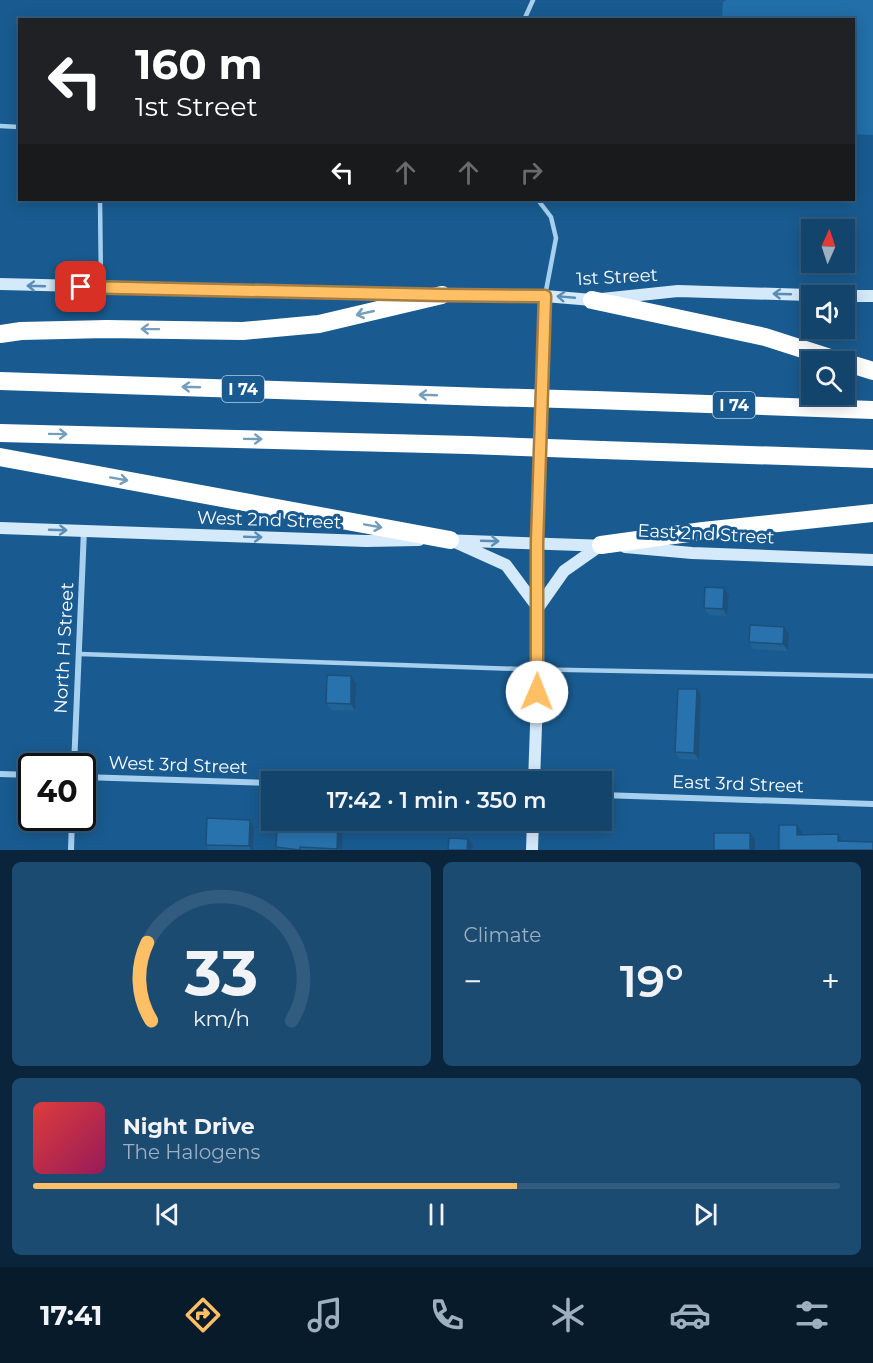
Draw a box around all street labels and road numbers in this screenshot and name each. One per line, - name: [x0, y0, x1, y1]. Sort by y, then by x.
- street label: 1st Street: [576, 264, 658, 290]
- road number: I 74: [222, 376, 264, 402]
- road number: I 74: [713, 392, 755, 418]
- street label: West 2nd Street: [196, 506, 342, 534]
- street label: East 2nd Street: [637, 519, 775, 549]
- street label: North H Street: [50, 582, 78, 714]
- street label: West 3rd Street: [108, 752, 248, 778]
- street label: East 3rd Street: [672, 771, 804, 797]

